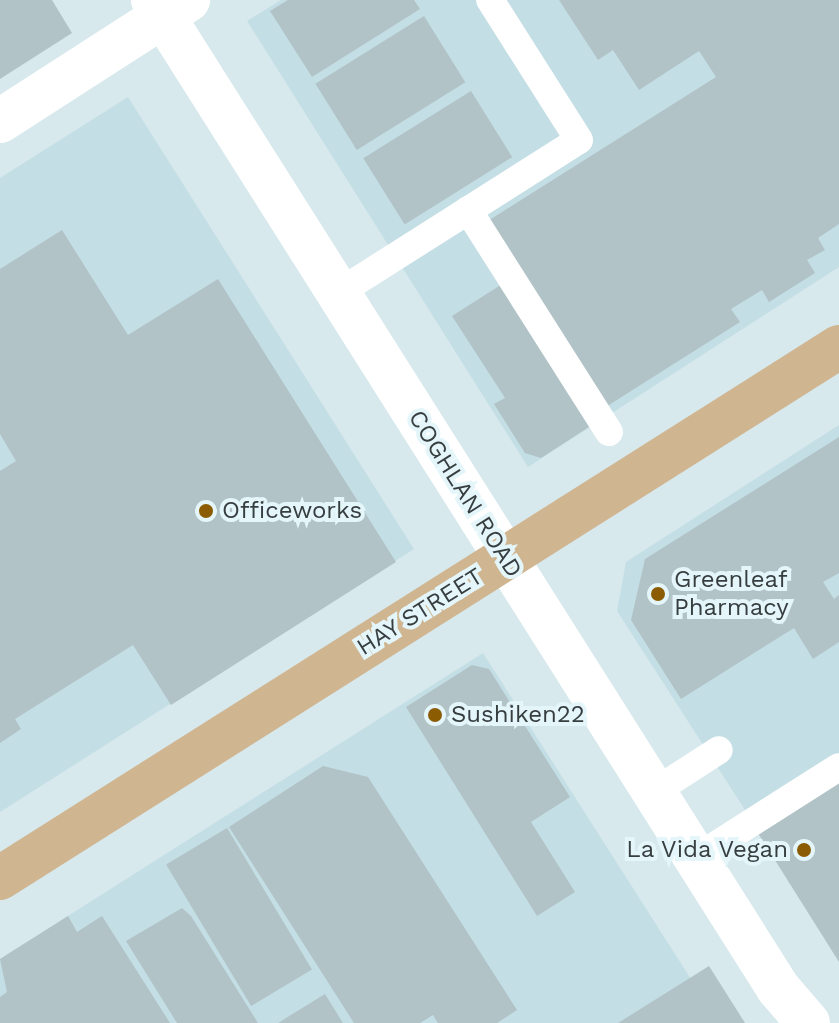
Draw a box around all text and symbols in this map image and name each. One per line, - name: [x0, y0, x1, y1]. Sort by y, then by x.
- street label: COGHLAN ROAD: [402, 405, 528, 583]
- place label: Officeworks: [222, 497, 362, 525]
- marker: Officeworks: [197, 502, 215, 520]
- street label: HAY STREET: [351, 562, 489, 662]
- place label: Greenleaf Pharmacy: [674, 566, 789, 622]
- marker: Greenleaf Pharmacy: [649, 585, 667, 603]
- place label: Sushiken22: [451, 701, 585, 729]
- marker: Sushiken22: [426, 706, 444, 724]
- place label: La Vida Vegan: [624, 836, 788, 864]
- marker: La Vida Vegan: [795, 841, 813, 859]

